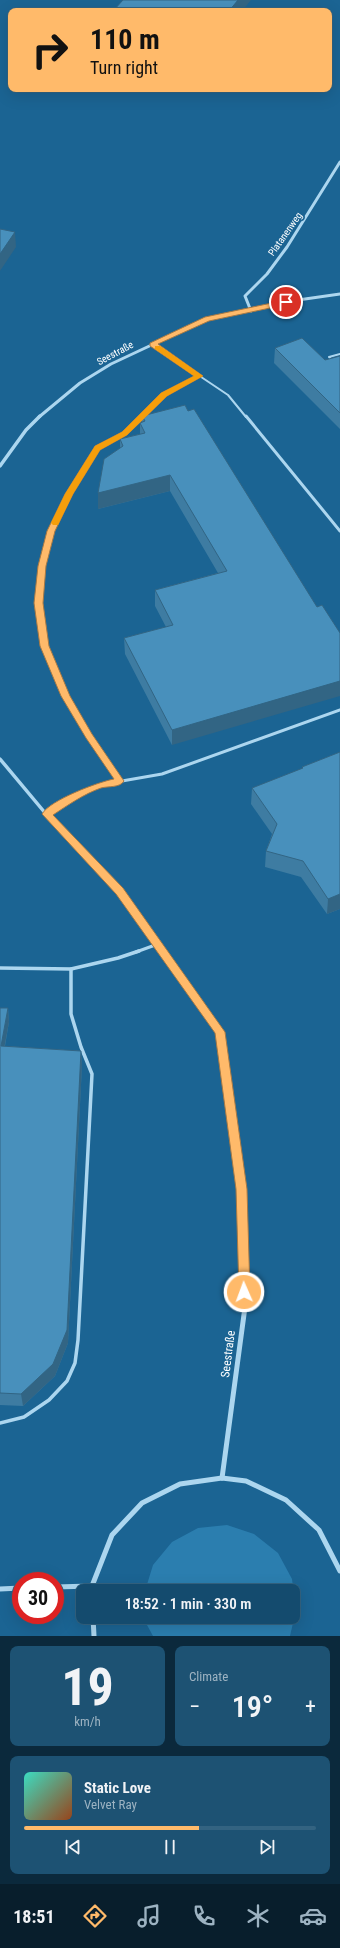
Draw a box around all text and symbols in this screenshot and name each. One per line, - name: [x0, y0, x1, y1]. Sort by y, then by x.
- text: 110 m: [90, 23, 160, 56]
- icon: right: [24, 24, 76, 76]
- text: Turn right: [90, 57, 158, 78]
- street label: Platanenweg: [266, 210, 304, 258]
- pin: [269, 285, 303, 319]
- icon: arrive: [275, 291, 297, 313]
- street label: Seestraße: [95, 339, 135, 367]
- position arrow: [223, 1271, 265, 1313]
- street label: Seestraße: [218, 1329, 238, 1378]
- speed limit sign: 30: [12, 1572, 64, 1624]
- text: 18:52 · 1 min · 330 m: [125, 1595, 251, 1613]
- text: 19: [61, 1657, 114, 1718]
- text: Climate: [189, 1669, 228, 1684]
- text: 19°: [232, 1689, 273, 1724]
- text: −: [189, 1694, 200, 1719]
- text: +: [305, 1694, 316, 1719]
- text: km/h: [74, 1714, 101, 1729]
- text: Static Love: [84, 1779, 151, 1797]
- text: Velvet Ray: [84, 1797, 137, 1812]
- icon: previous: [62, 1836, 84, 1858]
- icon: pause: [159, 1836, 181, 1858]
- icon: next: [256, 1836, 278, 1858]
- icon: directions: [81, 1902, 109, 1930]
- icon: music: [135, 1902, 163, 1930]
- icon: phone: [190, 1902, 218, 1930]
- icon: climate: [244, 1902, 272, 1930]
- icon: car: [299, 1902, 327, 1930]
- text: 18:51: [13, 1906, 55, 1927]

